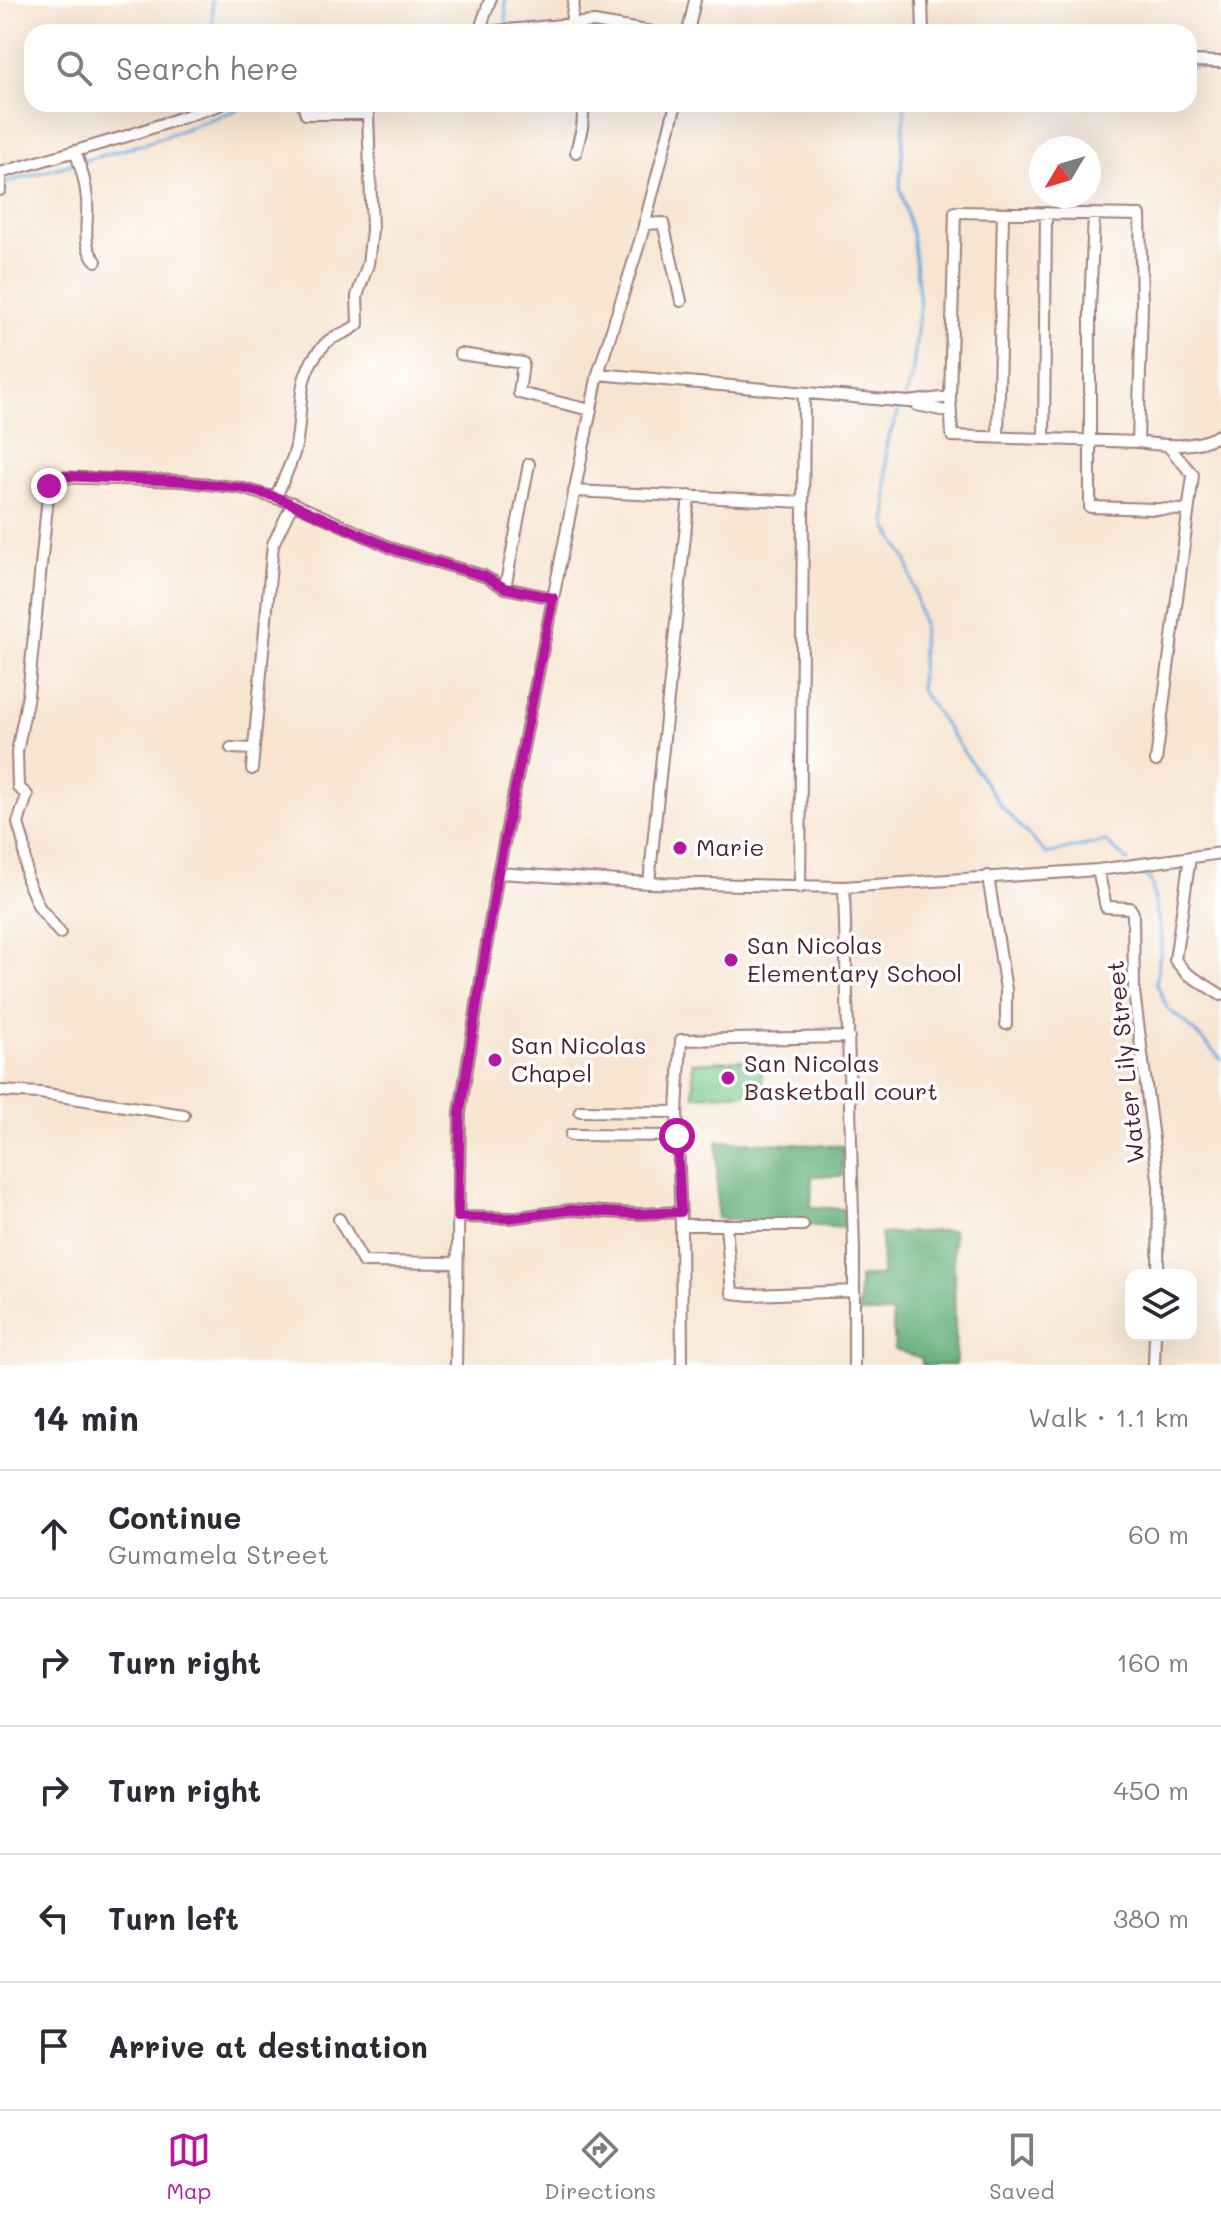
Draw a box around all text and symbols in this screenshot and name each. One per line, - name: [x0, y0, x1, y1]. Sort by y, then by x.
- search box: [24, 24, 1197, 112]
- icon: search: [52, 46, 96, 90]
- text: Search here: [116, 48, 299, 88]
- north arrow: [1029, 136, 1101, 208]
- route end: [31, 468, 67, 504]
- place label: Marie: [696, 831, 764, 862]
- marker: Marie: [671, 839, 689, 857]
- place label: San Nicolas Elementary School: [747, 929, 962, 988]
- marker: San Nicolas Elementary School: [722, 951, 740, 969]
- street label: Water Lily Street: [1098, 959, 1151, 1165]
- place label: San Nicolas Chapel: [511, 1029, 646, 1088]
- place label: San Nicolas Basketball court: [744, 1047, 938, 1106]
- marker: San Nicolas Chapel: [486, 1051, 504, 1069]
- marker: San Nicolas Basketball court: [719, 1069, 737, 1087]
- route start: [659, 1118, 695, 1154]
- map controls: [1125, 1269, 1197, 1341]
- button: layers: [1125, 1269, 1197, 1341]
- text: 14 min: [32, 1395, 139, 1440]
- text: Walk · 1.1 km: [1028, 1400, 1189, 1434]
- text: Continue: [108, 1497, 241, 1537]
- icon: ahead: [32, 1512, 76, 1556]
- text: 60 m: [1128, 1517, 1189, 1551]
- text: Gumamela Street: [108, 1537, 329, 1571]
- icon: right: [32, 1640, 76, 1684]
- text: Turn right: [108, 1642, 261, 1682]
- text: 160 m: [1117, 1645, 1189, 1679]
- icon: right: [32, 1768, 76, 1812]
- text: Turn right: [108, 1770, 261, 1810]
- text: 450 m: [1113, 1773, 1189, 1807]
- icon: left: [32, 1896, 76, 1940]
- text: Turn left: [108, 1898, 239, 1938]
- text: 380 m: [1113, 1901, 1189, 1935]
- icon: arrive: [32, 2024, 76, 2068]
- text: Arrive at destination: [108, 2026, 428, 2066]
- tab: Map: [167, 2128, 211, 2205]
- tab: Directions: [544, 2128, 656, 2205]
- tab: Saved: [989, 2128, 1054, 2205]

